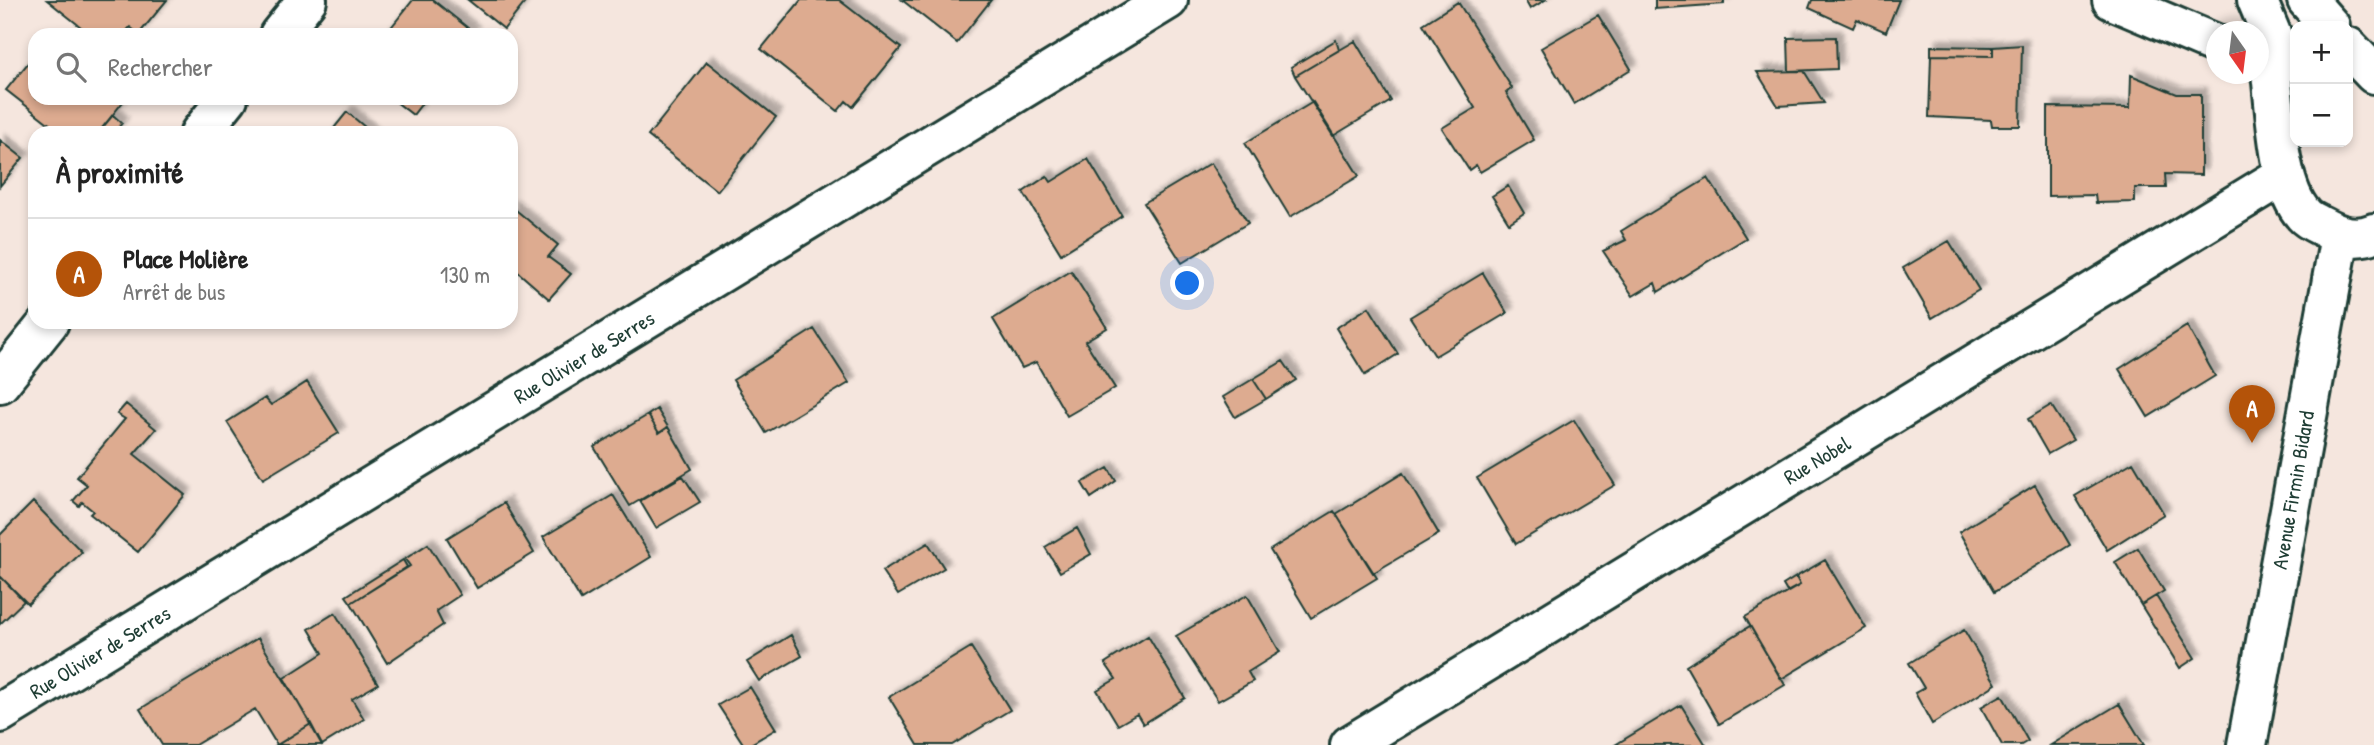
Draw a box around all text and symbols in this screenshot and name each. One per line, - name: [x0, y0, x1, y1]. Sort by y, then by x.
- north arrow: [2206, 21, 2269, 84]
- map controls: [2290, 21, 2353, 147]
- button: +: [2290, 21, 2353, 84]
- search box: [28, 28, 518, 105]
- icon: search: [52, 48, 90, 86]
- text: Rechercher: [108, 49, 213, 84]
- button: −: [2290, 84, 2353, 147]
- text: À proximité: [56, 152, 184, 192]
- text: Place Molière: [123, 241, 248, 276]
- text: A: [73, 259, 85, 290]
- text: 130 m: [440, 259, 490, 290]
- your location: [1170, 266, 1204, 300]
- text: Arrêt de bus: [123, 276, 225, 307]
- street label: Rue Olivier de Serres: [508, 304, 660, 410]
- pin: A: [2229, 385, 2275, 443]
- street label: Avenue Firmin Bidard: [2265, 409, 2321, 571]
- street label: Rue Nobel: [1778, 428, 1856, 491]
- street label: Rue Olivier de Serres: [24, 599, 176, 705]

